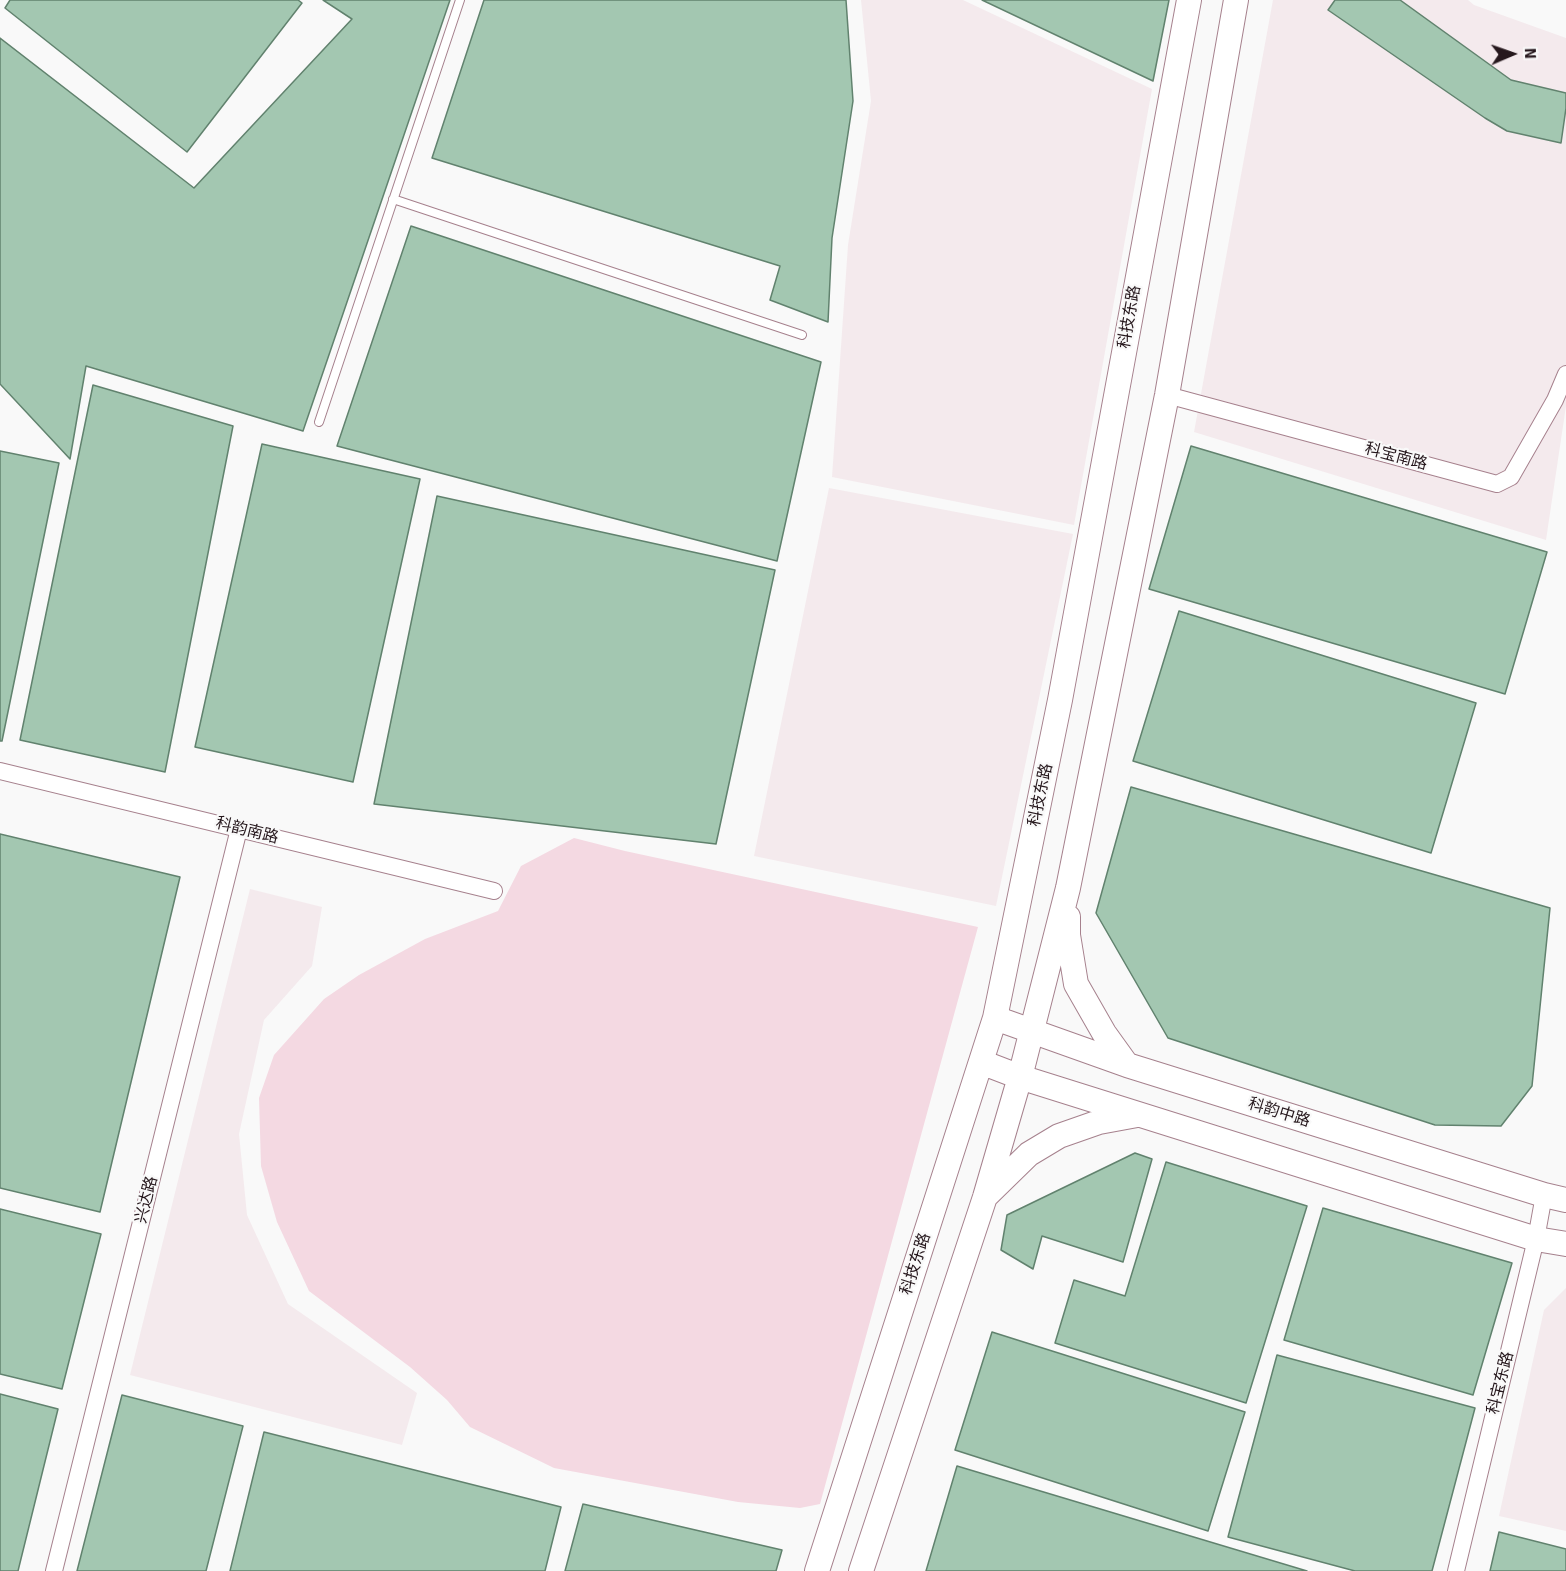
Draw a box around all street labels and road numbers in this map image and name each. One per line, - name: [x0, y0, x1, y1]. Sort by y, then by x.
- street label: 科技东路: [1115, 284, 1145, 350]
- street label: 科宝南路: [1363, 439, 1429, 475]
- street label: 科技东路: [1025, 762, 1057, 828]
- street label: 科韵南路: [214, 814, 280, 848]
- street label: 科韵中路: [1246, 1094, 1312, 1132]
- street label: 兴达路: [132, 1174, 162, 1226]
- street label: 科技东路: [897, 1231, 935, 1297]
- street label: 科宝东路: [1484, 1350, 1518, 1416]

